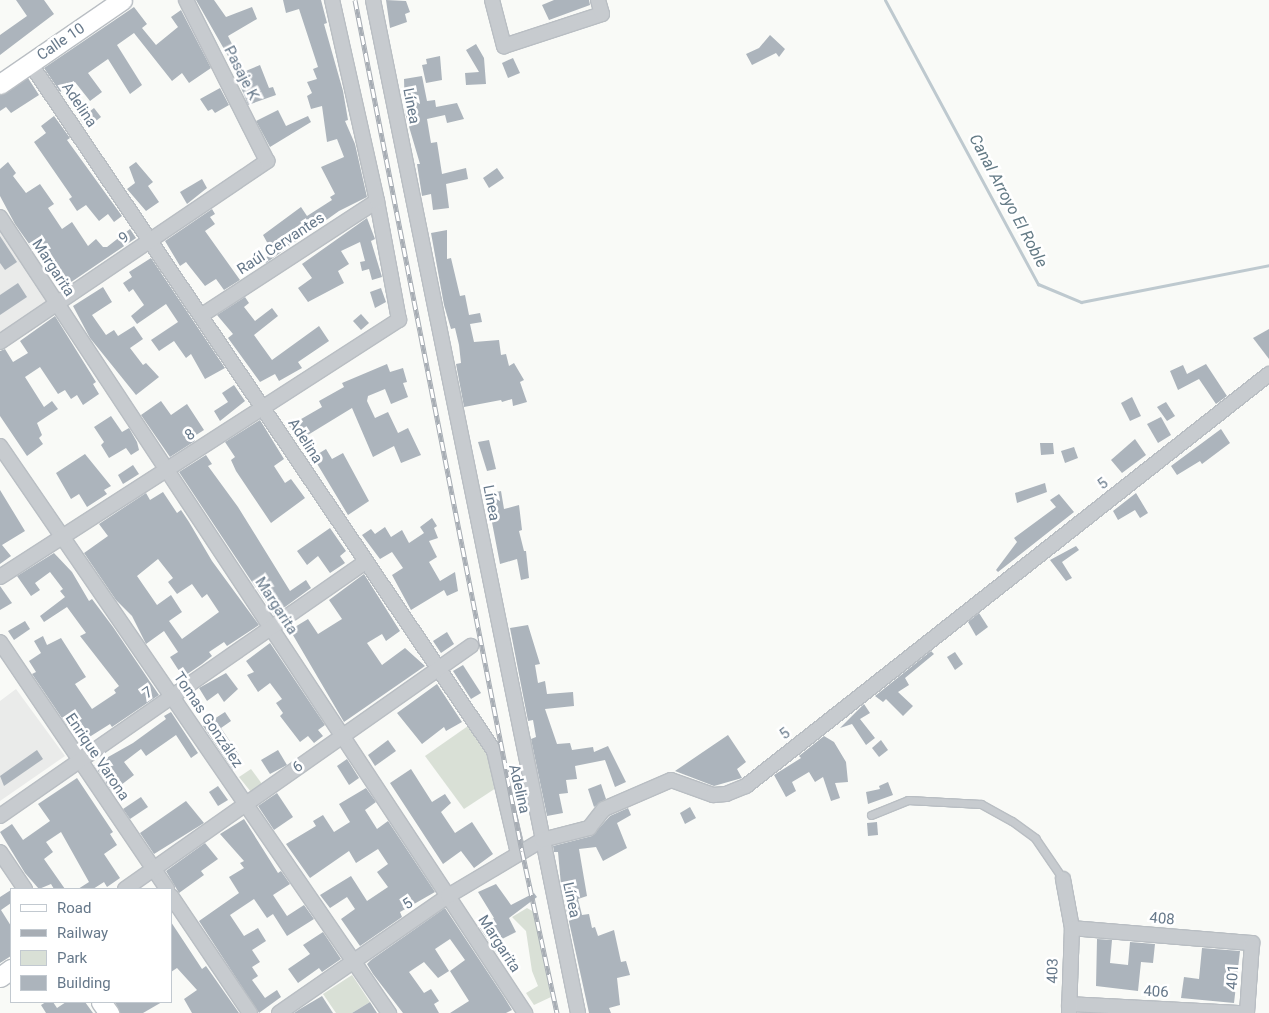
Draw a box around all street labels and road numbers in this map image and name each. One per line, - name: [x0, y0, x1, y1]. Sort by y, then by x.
- street label: Calle 10: [34, 20, 88, 64]
- street label: Pasaje K: [220, 43, 262, 103]
- street label: Adelina: [58, 79, 100, 131]
- street label: Línea: [399, 87, 423, 125]
- street label: Raúl Cervantes: [234, 209, 328, 279]
- street label: 9: [115, 228, 133, 248]
- street label: Margarita: [28, 236, 78, 300]
- street label: Adelina: [284, 415, 326, 467]
- street label: 8: [181, 425, 199, 445]
- street label: 5: [1094, 474, 1112, 494]
- street label: Línea: [479, 484, 503, 522]
- street label: Margarita: [251, 574, 301, 638]
- street label: Tomas González: [169, 669, 247, 771]
- street label: 7: [139, 683, 157, 703]
- street label: Enrique Varona: [61, 710, 133, 804]
- street label: 5: [776, 724, 794, 744]
- street label: 6: [289, 757, 307, 777]
- street label: Adelina: [505, 763, 533, 815]
- street label: Línea: [558, 880, 584, 920]
- street label: 5: [399, 894, 417, 914]
- street label: 408: [1149, 909, 1175, 929]
- street label: Margarita: [474, 912, 524, 976]
- street label: 403: [1044, 958, 1062, 984]
- street label: 401: [1223, 964, 1243, 990]
- street label: 406: [1143, 982, 1169, 1002]

